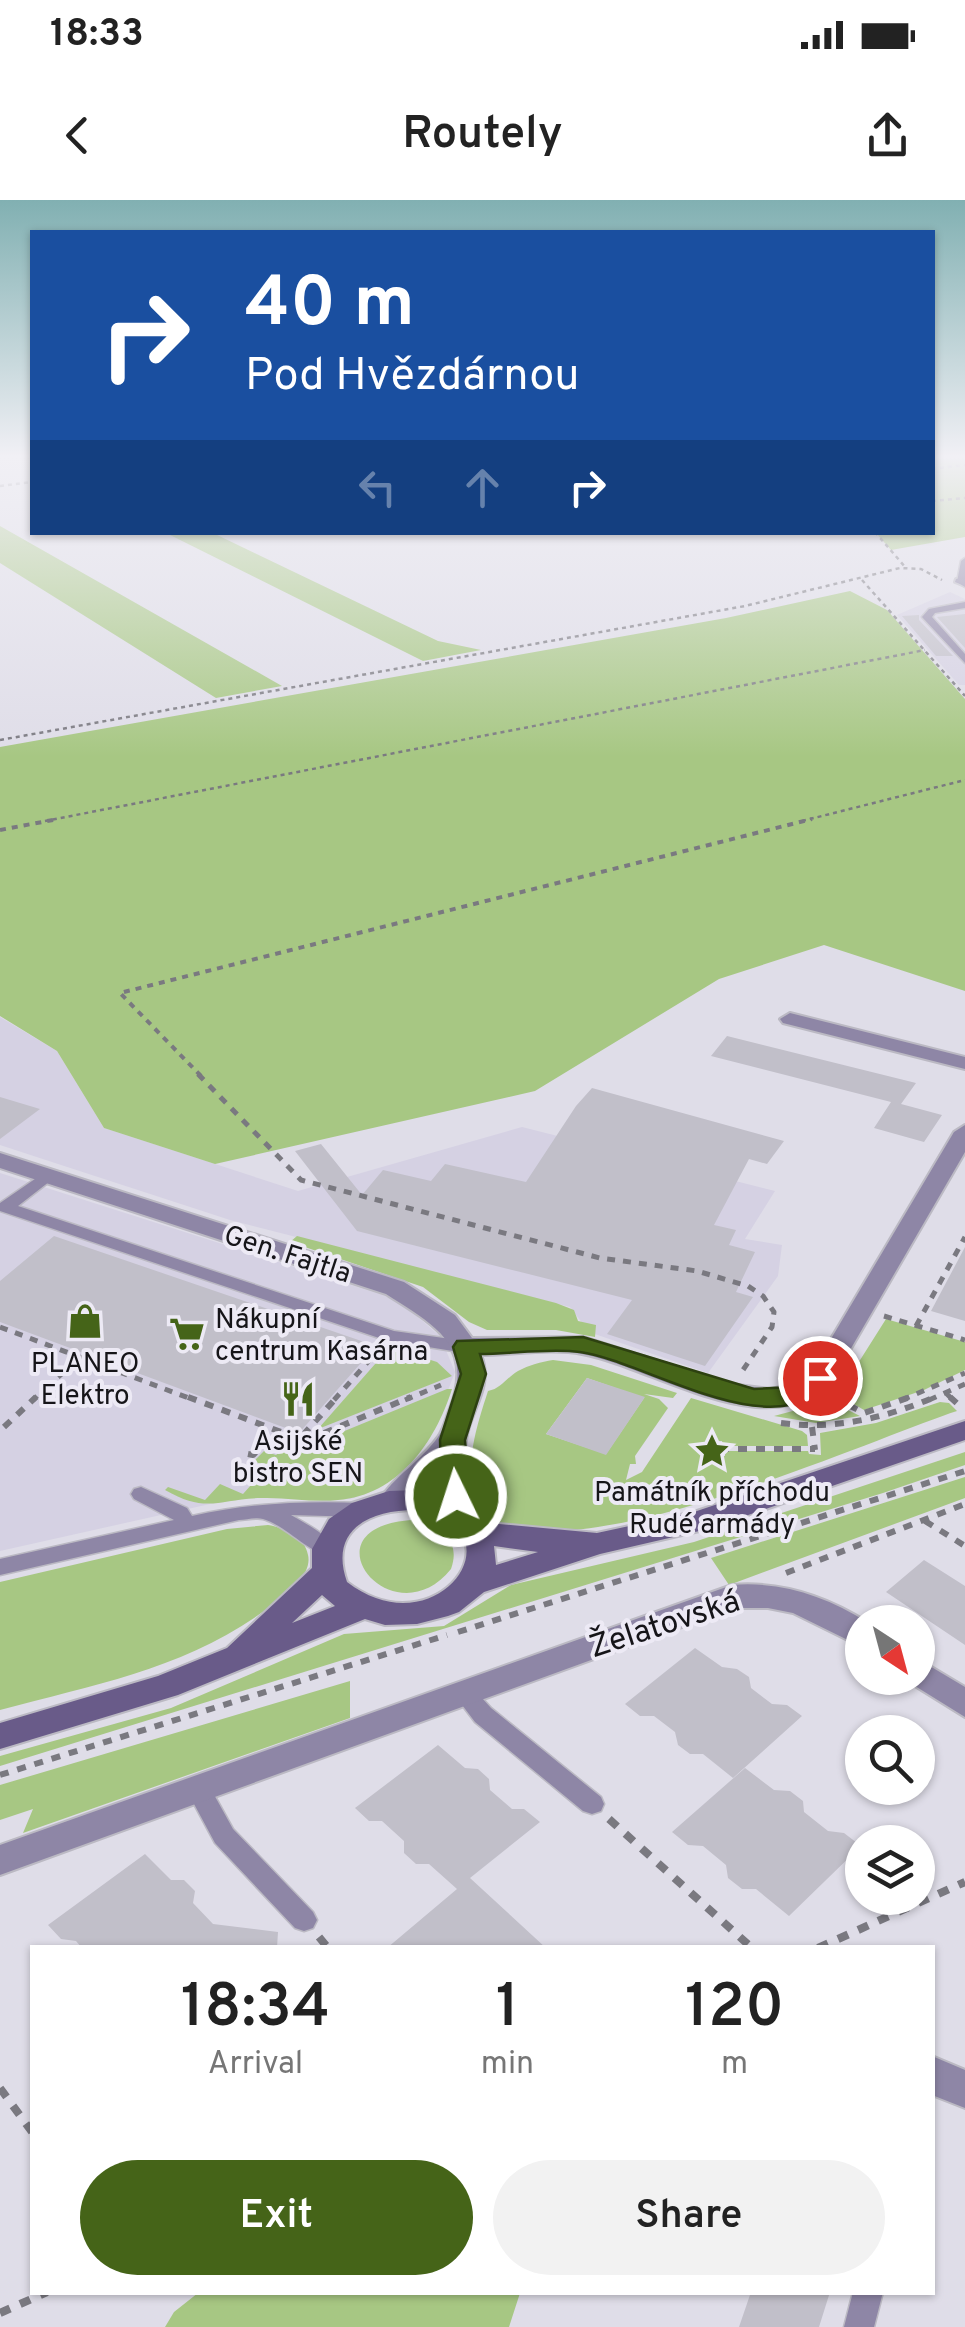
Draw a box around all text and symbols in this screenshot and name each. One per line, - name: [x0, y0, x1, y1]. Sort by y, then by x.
- text: 18:33: [50, 11, 144, 60]
- text: Routely: [402, 107, 563, 164]
- icon: back: [50, 108, 105, 163]
- icon: share: [860, 108, 915, 163]
- text: 40 m: [245, 262, 415, 351]
- icon: right: [80, 270, 210, 400]
- text: Pod Hvězdárnou: [245, 349, 580, 406]
- icon: left: [350, 460, 405, 515]
- icon: ahead: [455, 460, 510, 515]
- icon: right: [560, 460, 615, 515]
- street label: Gen. Fajtla: [219, 1218, 355, 1293]
- shop icon: PLANEO Elektro: [66, 1302, 104, 1340]
- place label: Nákupní centrum Kasárna: [215, 1303, 428, 1371]
- supermarket icon: Nákupní centrum Kasárna: [168, 1315, 206, 1353]
- pin: [778, 1336, 863, 1421]
- place label: PLANEO Elektro: [31, 1347, 139, 1415]
- icon: arrive: [793, 1351, 848, 1406]
- restaurant icon: Asijské bistro SEN: [279, 1380, 317, 1418]
- place label: Asijské bistro SEN: [233, 1425, 363, 1493]
- place icon: Památník příchodu Rudé armády: [693, 1432, 731, 1470]
- position arrow: [404, 1444, 508, 1548]
- place label: Památník příchodu Rudé armády: [594, 1476, 830, 1544]
- street label: Želatovská: [584, 1581, 745, 1669]
- north arrow: [845, 1605, 935, 1695]
- map controls: [845, 1605, 935, 1915]
- button: search: [845, 1715, 935, 1805]
- button: layers: [845, 1825, 935, 1915]
- text: 18:34: [181, 1972, 330, 2048]
- text: 1: [496, 1972, 519, 2048]
- text: 120: [685, 1972, 784, 2048]
- text: Arrival: [208, 2045, 303, 2085]
- text: min: [481, 2045, 534, 2085]
- text: m: [721, 2045, 748, 2085]
- button: Exit: [80, 2160, 473, 2275]
- button: Share: [493, 2160, 885, 2275]

